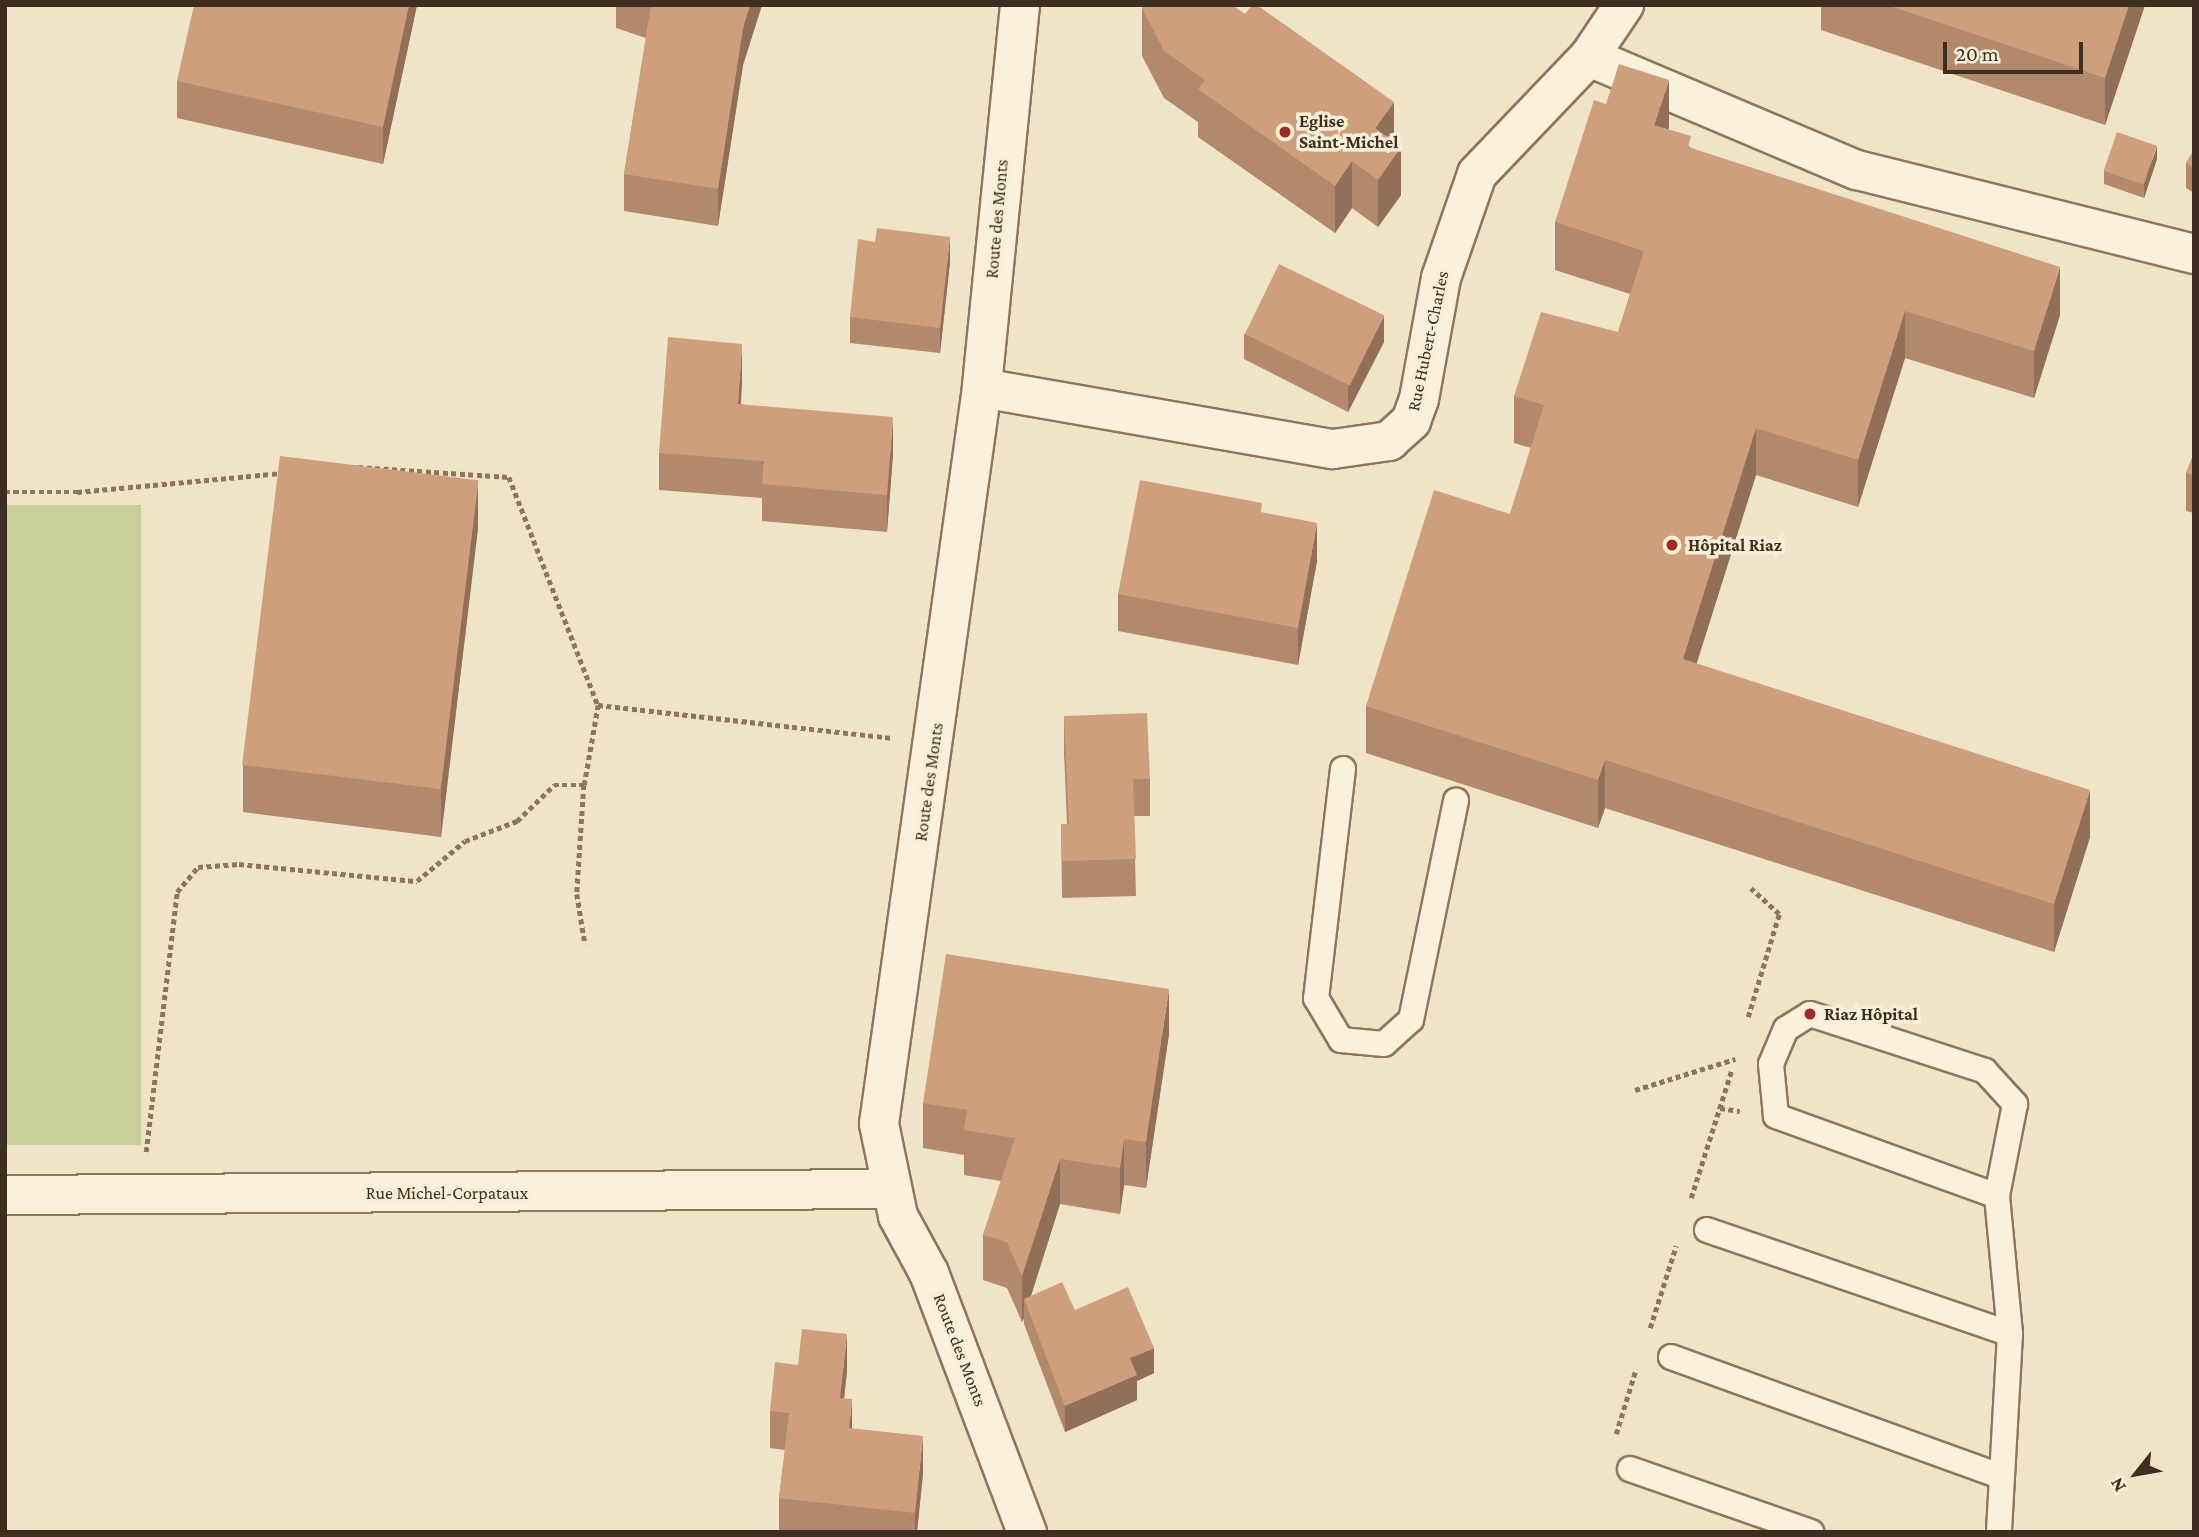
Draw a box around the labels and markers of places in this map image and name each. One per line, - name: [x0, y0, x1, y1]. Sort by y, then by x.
- place label: Eglise Saint-Michel: [1299, 111, 1398, 154]
- marker: Eglise Saint-Michel: [1277, 124, 1293, 140]
- place label: Hôpital Riaz: [1688, 534, 1782, 556]
- marker: Hôpital Riaz: [1662, 535, 1682, 555]
- place label: Riaz Hôpital: [1824, 1003, 1918, 1025]
- marker: Riaz Hôpital: [1802, 1006, 1818, 1022]

